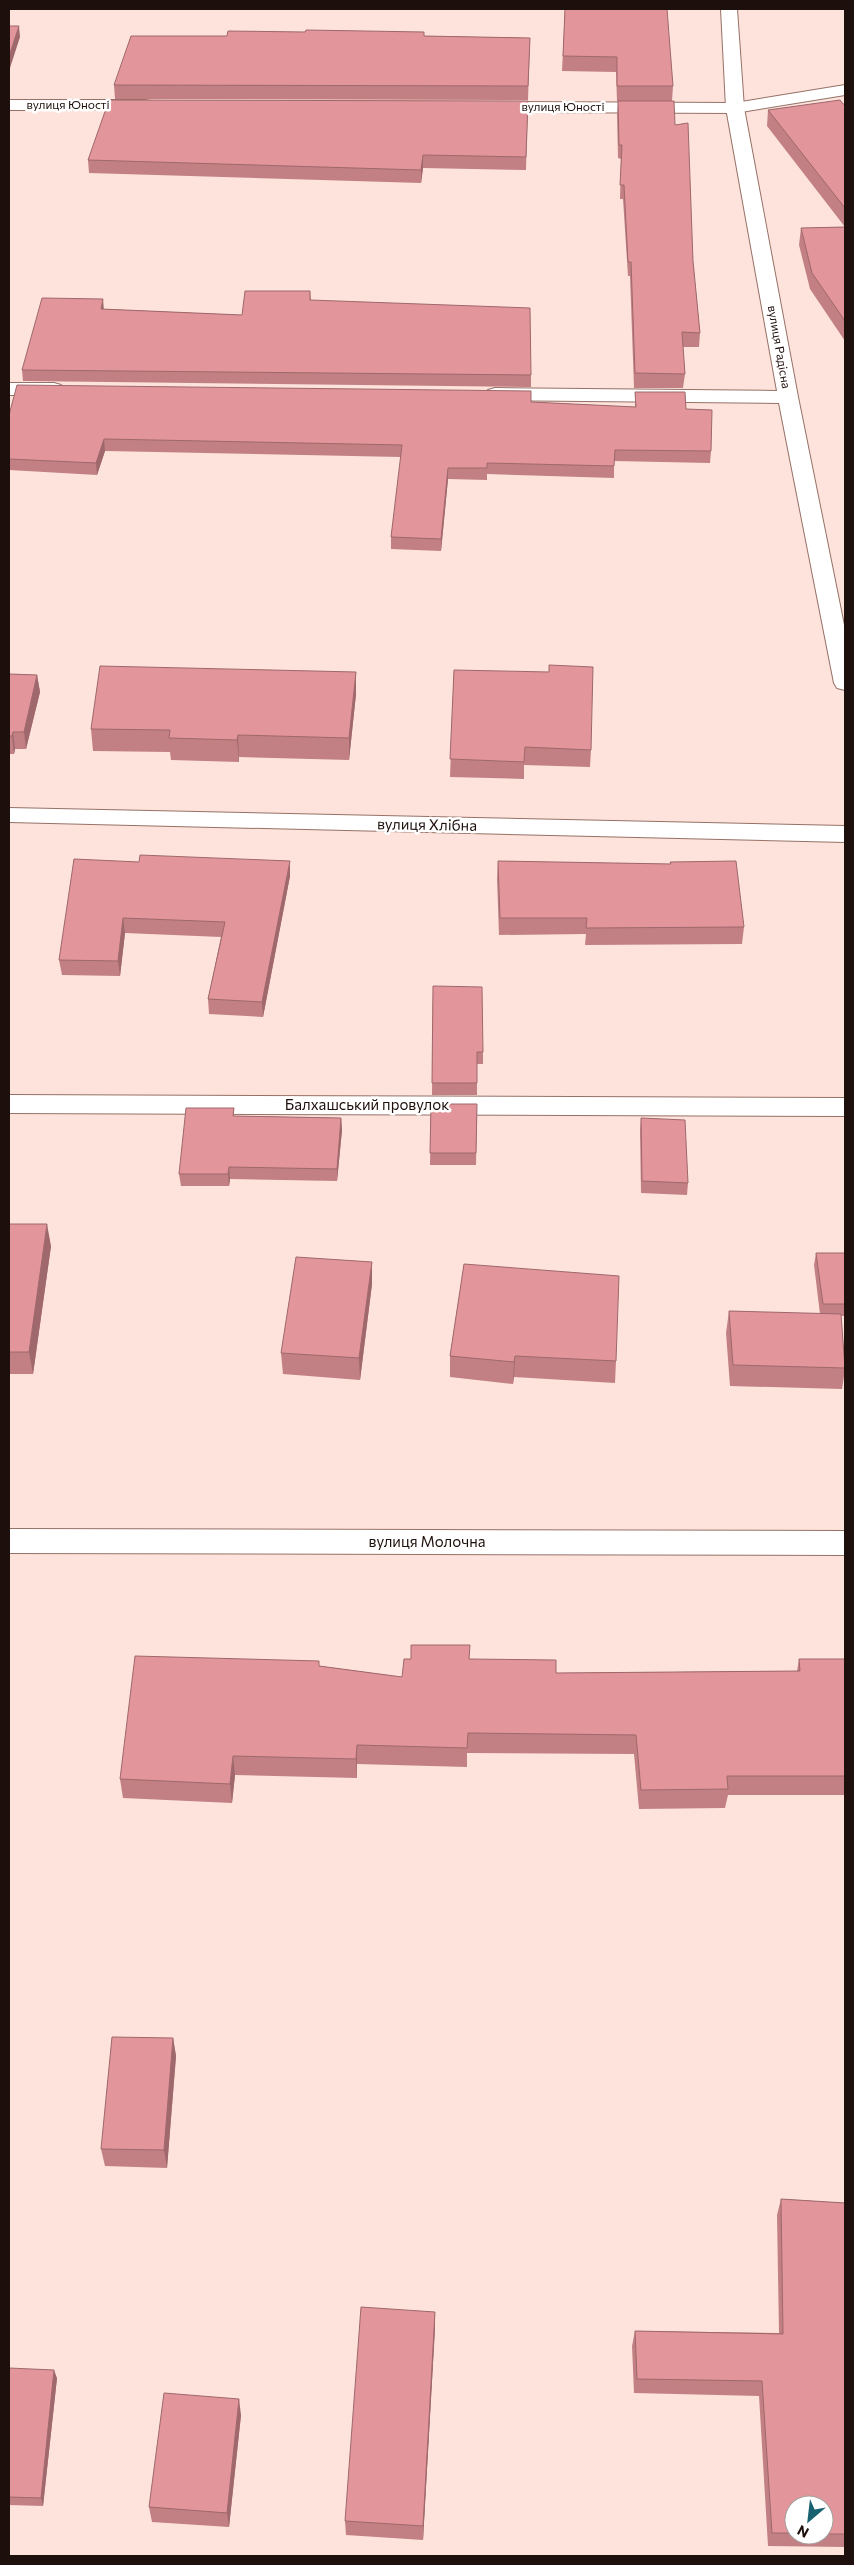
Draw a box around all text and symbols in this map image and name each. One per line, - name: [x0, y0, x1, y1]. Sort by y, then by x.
- street label: вулиця Юності: [26, 97, 110, 111]
- street label: вулиця Юності: [521, 99, 605, 113]
- street label: вулиця Радісна: [766, 304, 794, 390]
- street label: вулиця Хлібна: [377, 814, 477, 834]
- street label: Балхашський провулок: [285, 1095, 449, 1113]
- street label: вулиця Молочна: [368, 1532, 486, 1550]
- north arrow: [784, 2495, 834, 2545]
- text: N: [794, 2522, 811, 2542]

